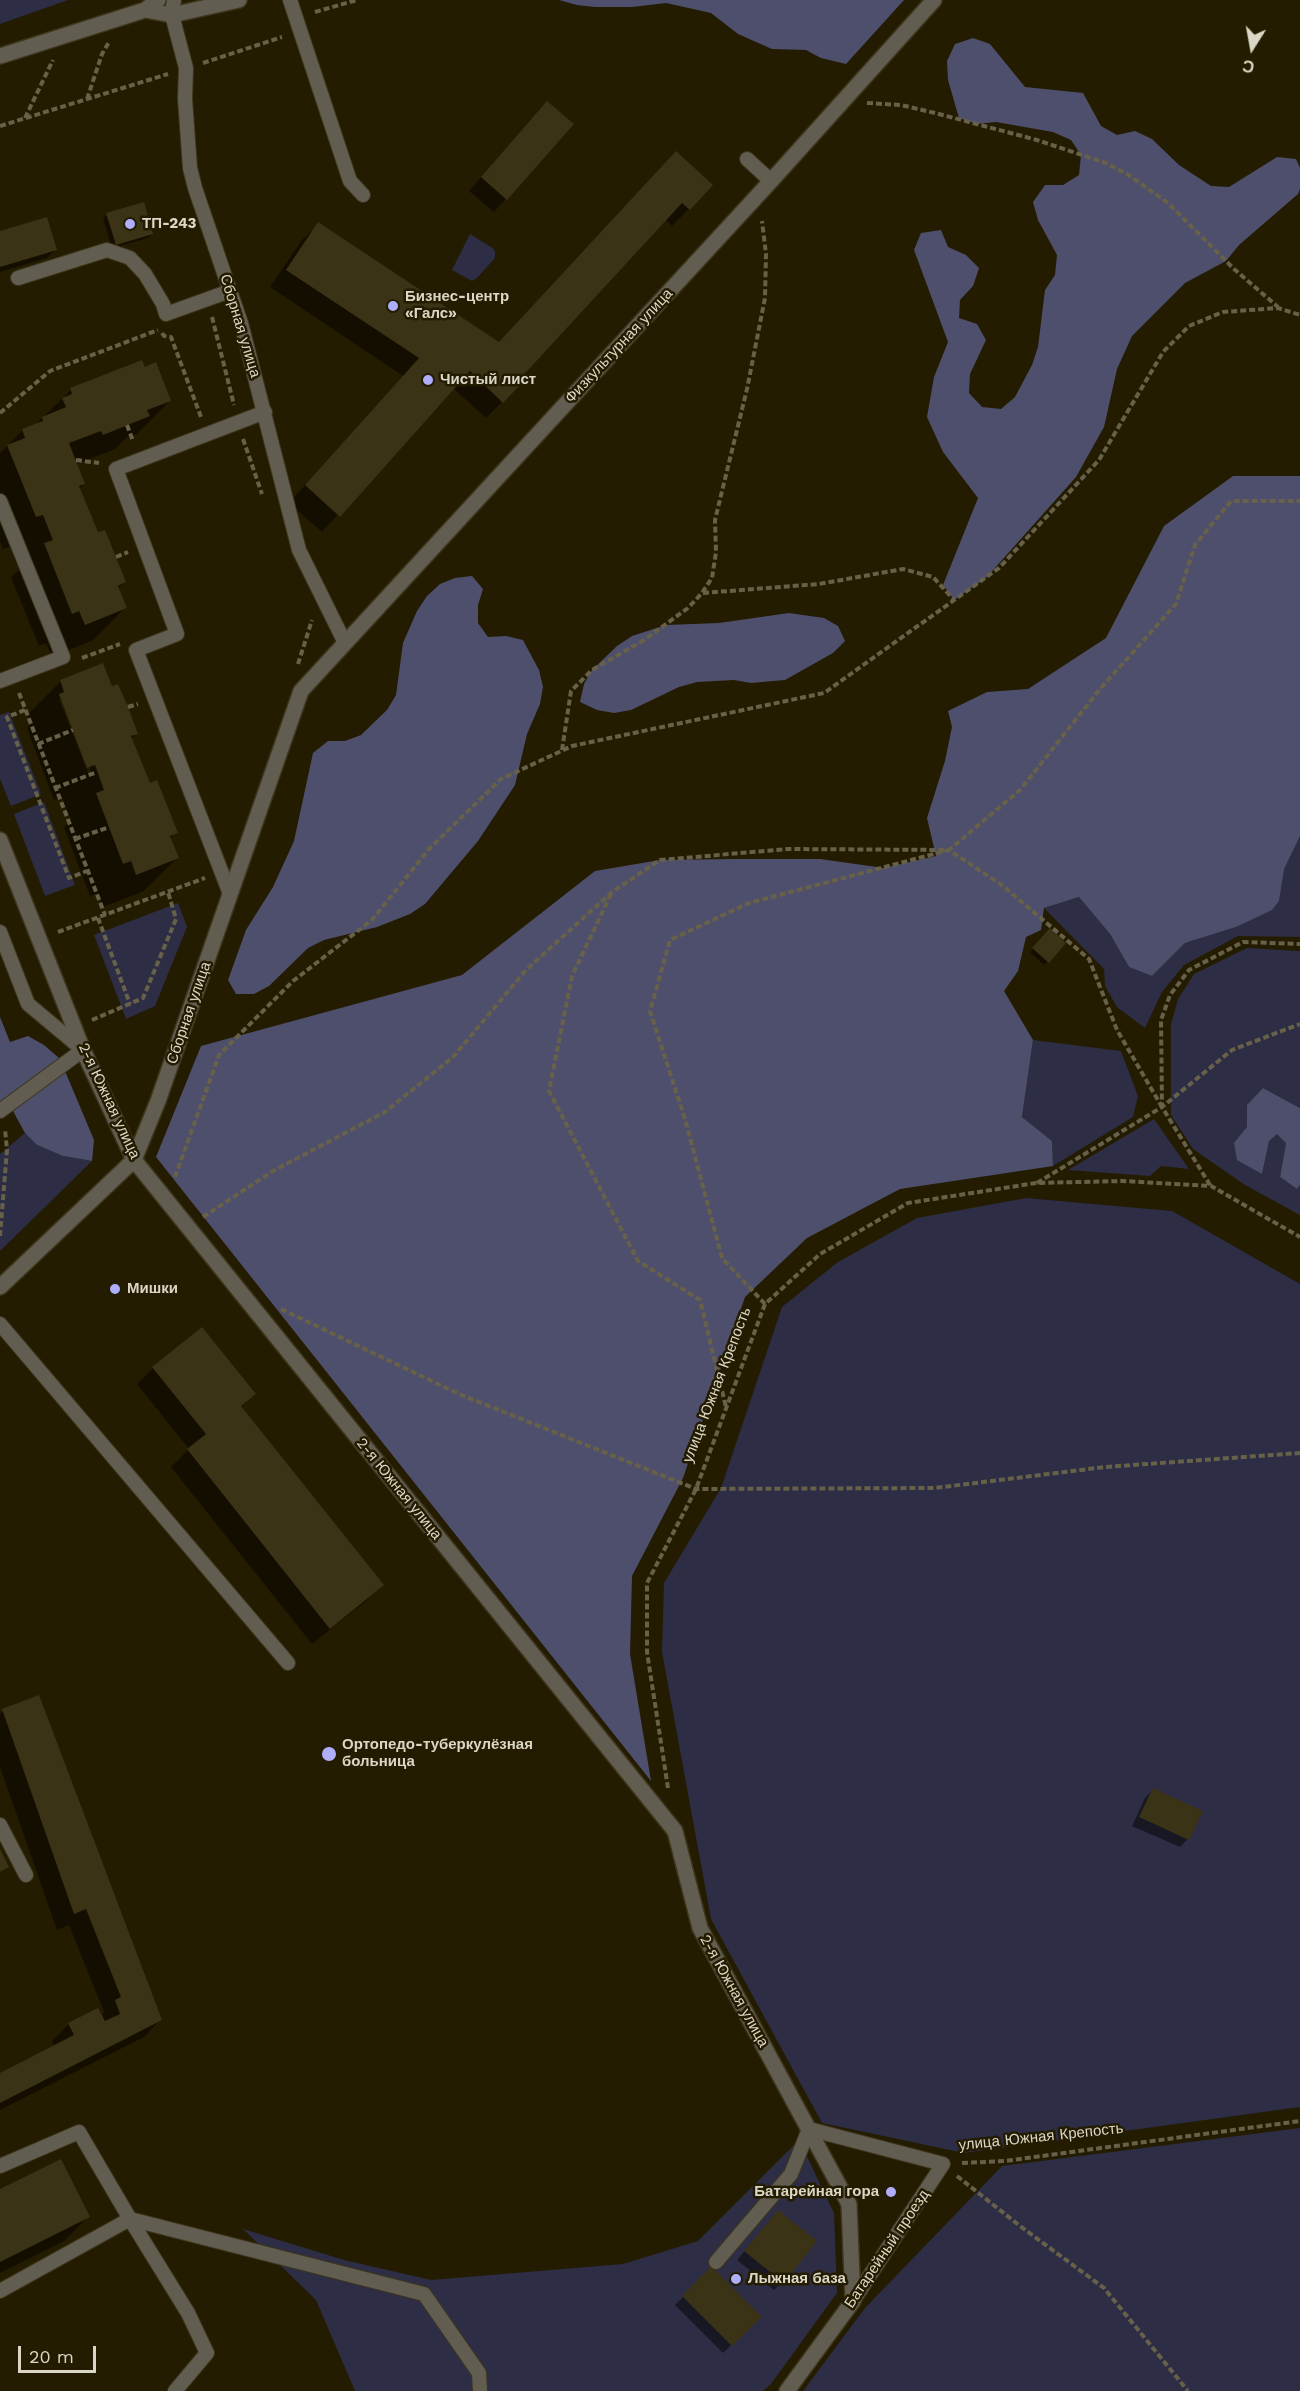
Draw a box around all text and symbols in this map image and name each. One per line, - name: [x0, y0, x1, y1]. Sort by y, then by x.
- north arrow: [1222, 18, 1282, 78]
- text: С: [1241, 56, 1256, 77]
- place label: ТП-243: [142, 215, 197, 233]
- marker: ТП-243: [123, 217, 137, 231]
- street label: Сборная улица: [216, 272, 264, 380]
- street label: Физкультурная улица: [561, 285, 677, 407]
- place label: Бизнес-центр «Галс»: [405, 288, 509, 323]
- marker: Бизнес-центр «Галс»: [386, 299, 400, 313]
- place label: Чистый лист: [440, 371, 536, 389]
- marker: Чистый лист: [421, 373, 435, 387]
- street label: Сборная улица: [163, 959, 215, 1067]
- street label: 2-я Южная улица: [74, 1040, 144, 1162]
- place label: Мишки: [127, 1280, 178, 1298]
- marker: Мишки: [108, 1282, 122, 1296]
- street label: улица Южная Крепость: [679, 1305, 755, 1465]
- street label: 2-я Южная улица: [352, 1435, 446, 1543]
- place label: Ортопедо-туберкулёзная больница: [342, 1736, 533, 1771]
- marker: Ортопедо-туберкулёзная больница: [320, 1745, 338, 1763]
- street label: 2-я Южная улица: [696, 1932, 772, 2050]
- street label: улица Южная Крепость: [958, 2119, 1124, 2155]
- place label: Батарейная гора: [754, 2183, 879, 2201]
- marker: Батарейная гора: [884, 2185, 898, 2199]
- street label: Батарейный проезд: [841, 2186, 933, 2312]
- place label: Лыжная база: [748, 2270, 846, 2288]
- marker: Лыжная база: [729, 2272, 743, 2286]
- scale bar: [21, 2334, 99, 2372]
- text: 20 m: [29, 2346, 74, 2367]

